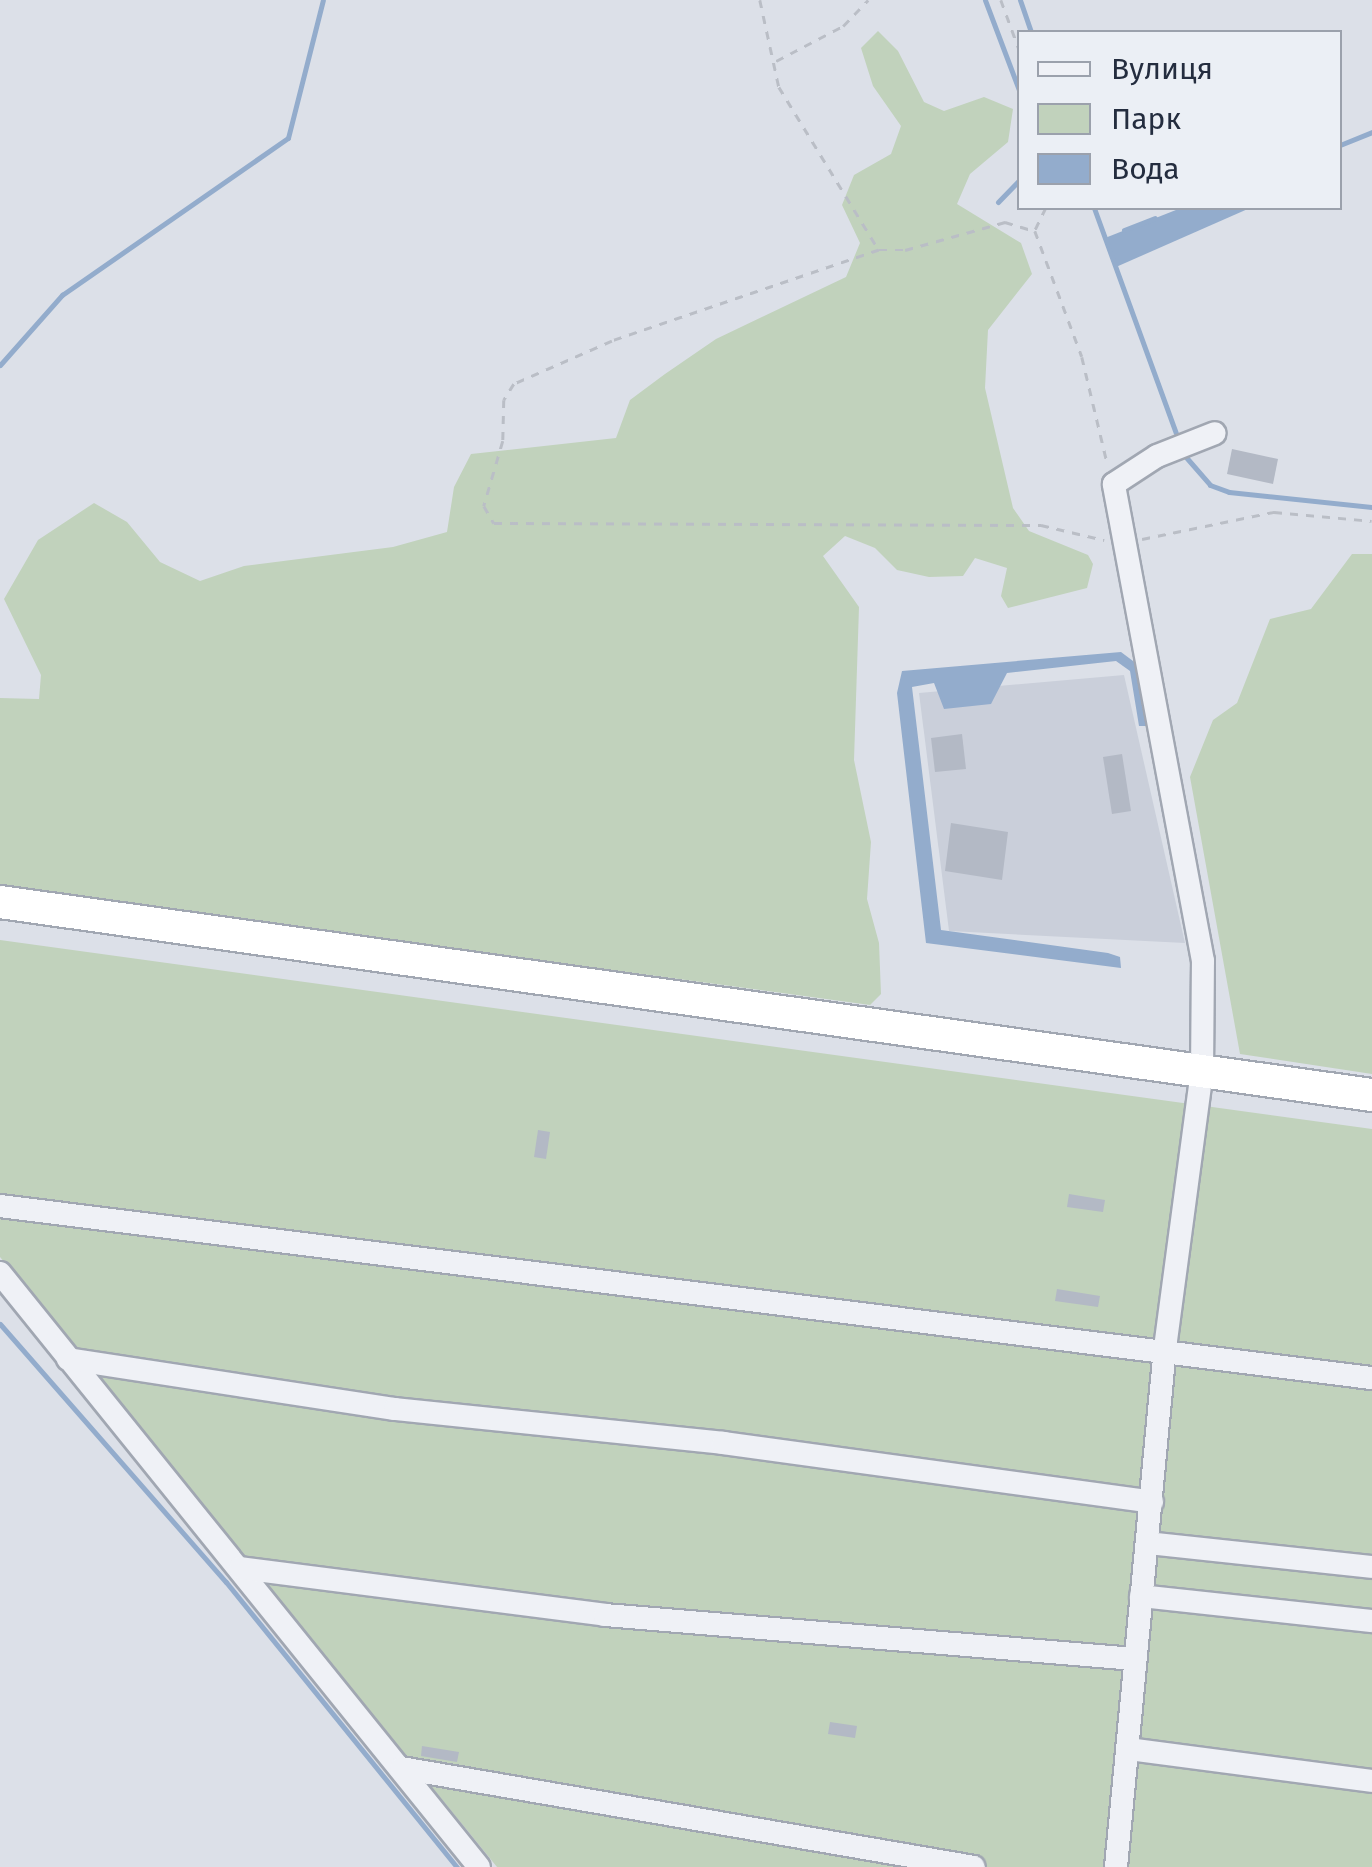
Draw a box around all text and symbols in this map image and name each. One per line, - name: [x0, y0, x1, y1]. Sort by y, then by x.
- legend: [1017, 30, 1342, 210]
- text: Вулиця: [1111, 51, 1213, 87]
- text: Парк: [1111, 101, 1181, 137]
- text: Вода: [1111, 151, 1180, 187]

